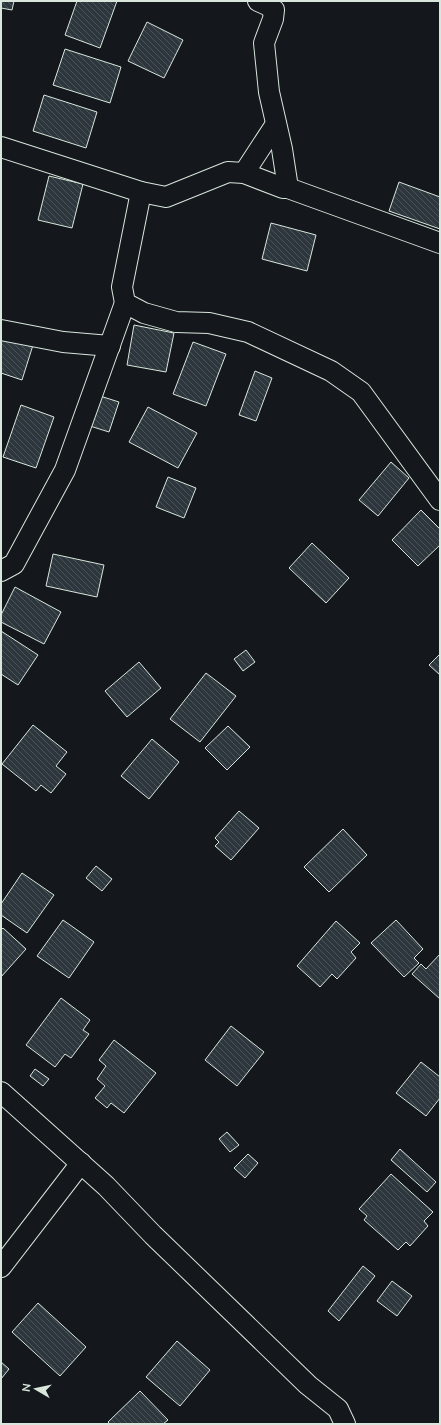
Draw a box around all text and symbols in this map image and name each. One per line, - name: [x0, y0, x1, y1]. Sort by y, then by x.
- north arrow: [16, 1369, 56, 1409]
- text: N: [19, 1382, 34, 1393]

